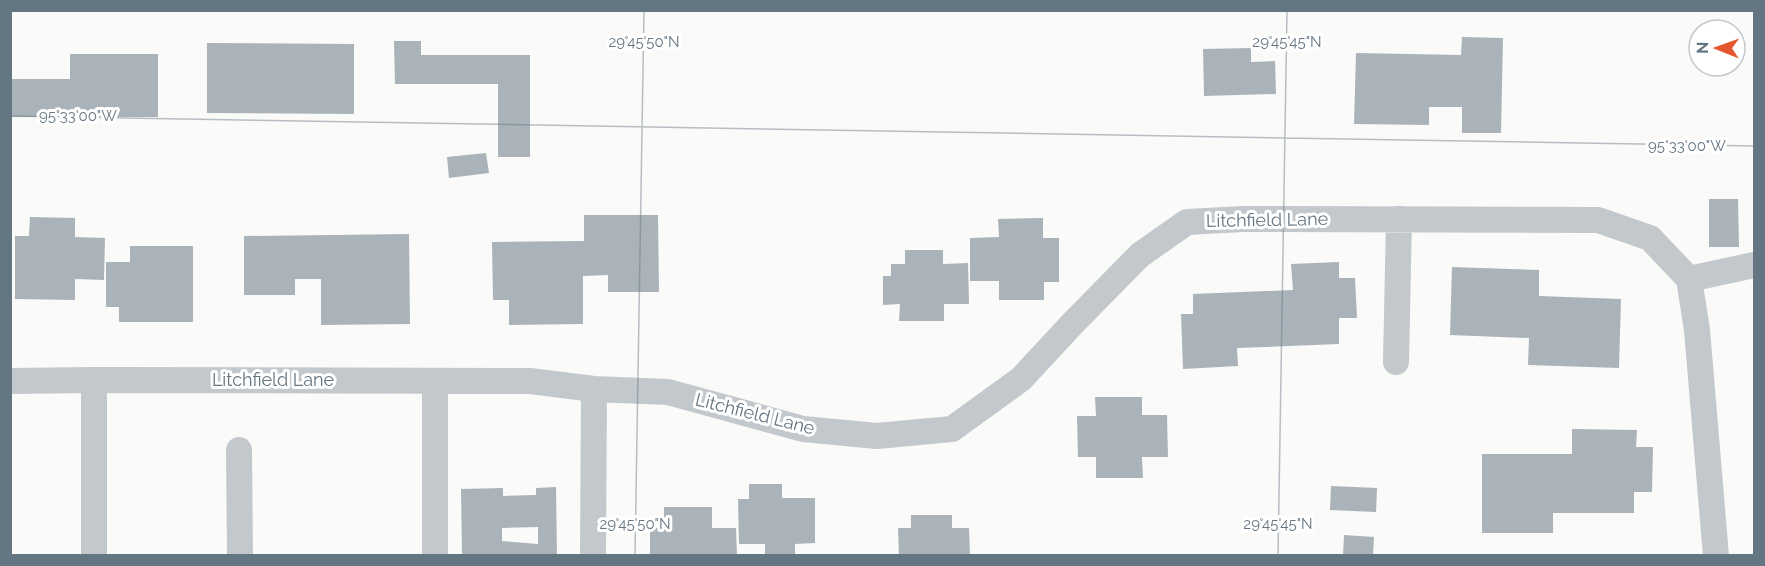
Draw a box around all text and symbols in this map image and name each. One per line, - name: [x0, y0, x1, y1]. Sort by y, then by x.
- north arrow: [1687, 18, 1747, 78]
- text: 29°45'50"N: [608, 33, 680, 51]
- text: 29°45'45"N: [1252, 33, 1322, 51]
- text: N: [1693, 41, 1712, 54]
- text: 95°33'00"W: [39, 107, 117, 125]
- text: 95°33'00"W: [1648, 137, 1726, 155]
- street label: Litchfield Lane: [1206, 208, 1329, 231]
- street label: Litchfield Lane: [212, 369, 335, 390]
- street label: Litchfield Lane: [693, 389, 817, 439]
- text: 29°45'50"N: [599, 515, 671, 533]
- text: 29°45'45"N: [1243, 515, 1313, 533]

